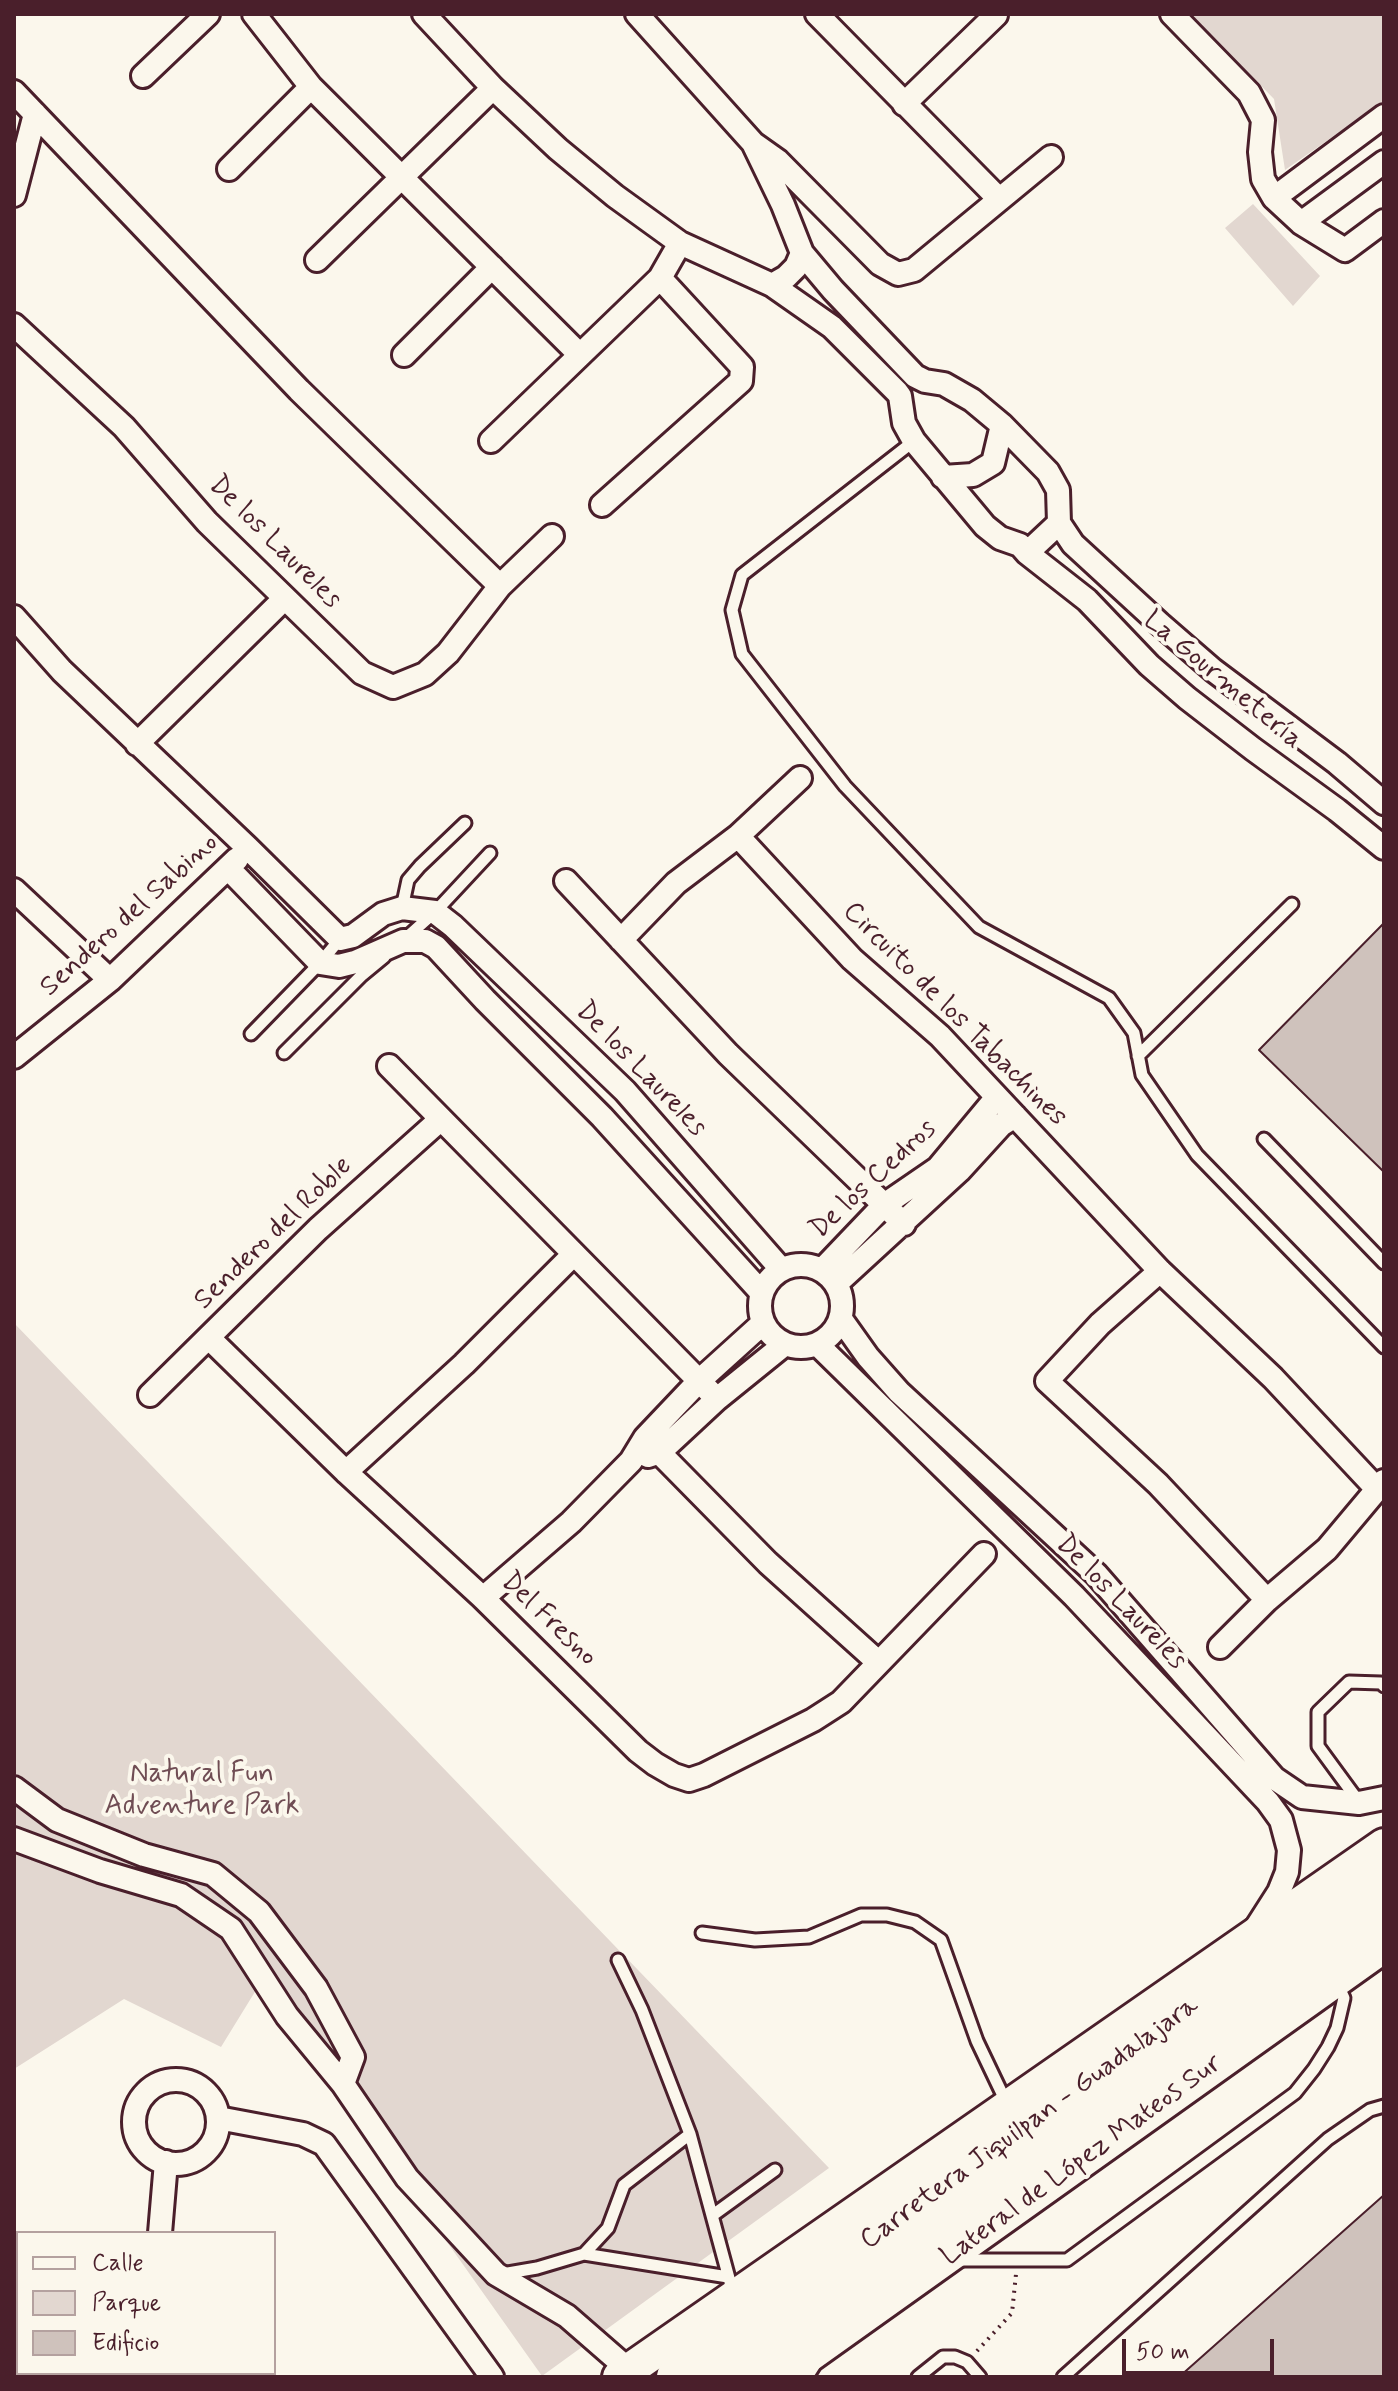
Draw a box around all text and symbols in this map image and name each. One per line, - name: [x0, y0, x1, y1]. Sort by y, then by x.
- street label: De los Laureles: [200, 469, 348, 617]
- street label: La Gourmetería: [1136, 605, 1308, 757]
- street label: Sendero del Sabino: [34, 827, 226, 1005]
- street label: Circuito de los Tabachines: [835, 896, 1073, 1134]
- street label: De los Laureles: [567, 995, 713, 1145]
- street label: De los Cedros: [804, 1113, 944, 1247]
- street label: Sendero del Roble: [188, 1150, 360, 1318]
- street label: De los Laureles: [1047, 1528, 1193, 1678]
- street label: Del Fresno: [493, 1566, 603, 1674]
- park label: Natural Fun Adventure Park: [105, 1758, 299, 1824]
- street label: Carretera Jiquilpan - Guadalajara: [854, 1990, 1206, 2258]
- street label: Lateral de López Mateos Sur: [935, 2048, 1229, 2274]
- legend: [16, 2231, 276, 2375]
- text: Calle: [92, 2248, 144, 2279]
- text: Parque: [92, 2288, 161, 2319]
- scale bar: [1126, 2323, 1278, 2373]
- text: Edificio: [92, 2328, 159, 2359]
- text: 50 m: [1136, 2337, 1190, 2368]

